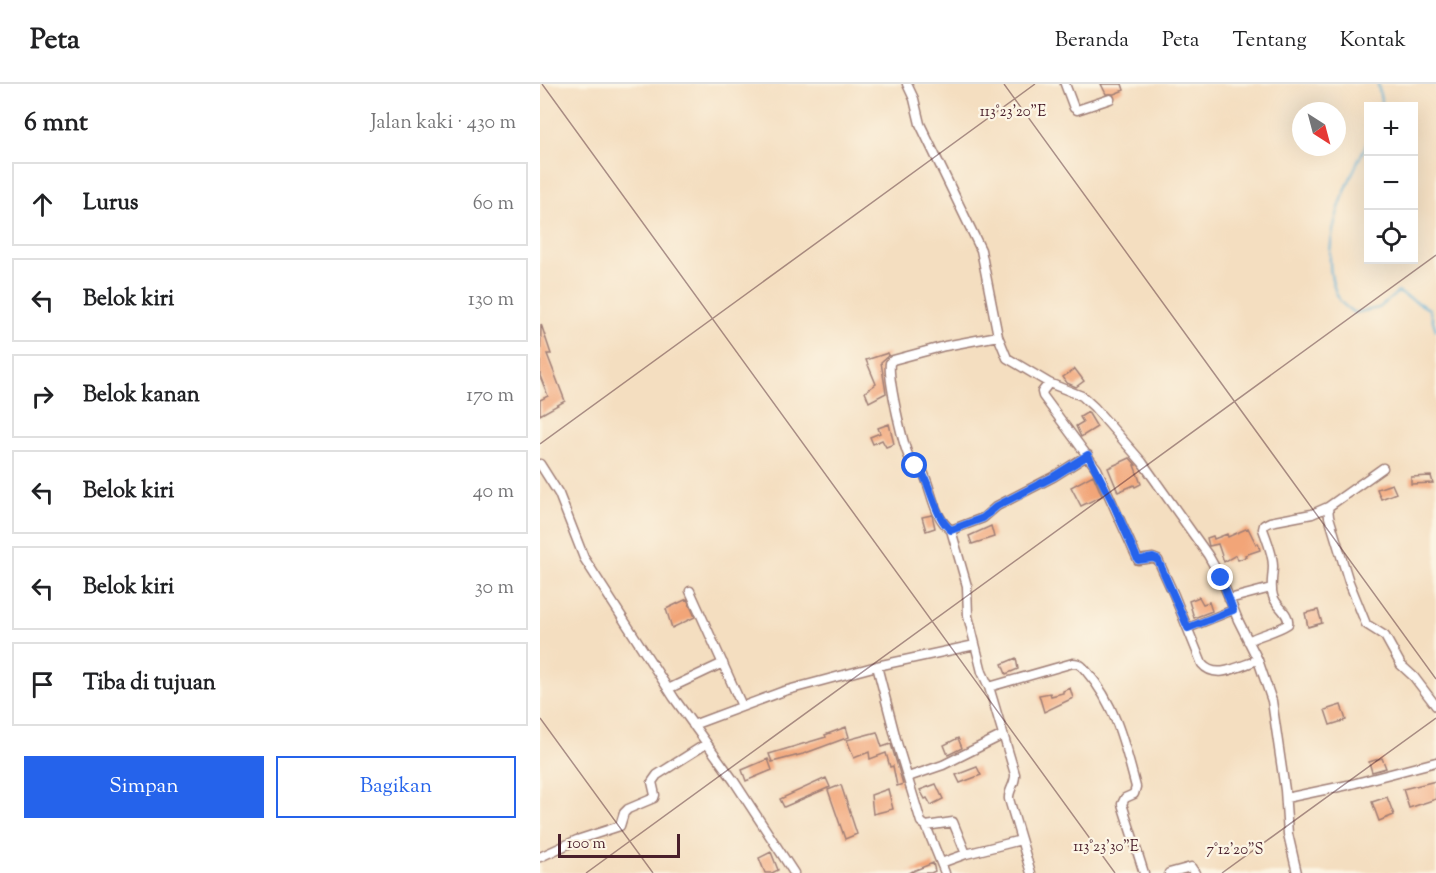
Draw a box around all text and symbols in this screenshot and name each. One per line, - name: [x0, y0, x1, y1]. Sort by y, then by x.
- text: Peta: [30, 21, 80, 61]
- text: Beranda: [1055, 26, 1129, 56]
- text: Peta: [1162, 26, 1200, 56]
- text: Tentang: [1233, 26, 1307, 56]
- text: Kontak: [1340, 26, 1406, 56]
- text: 113°23'20"E: [980, 102, 1046, 123]
- north arrow: [1292, 102, 1346, 156]
- map controls: [1364, 102, 1418, 264]
- button: +: [1364, 102, 1418, 156]
- text: 6 mnt: [24, 105, 88, 142]
- text: Jalan kaki · 430 m: [370, 109, 516, 138]
- button: −: [1364, 156, 1418, 210]
- icon: ahead: [26, 188, 59, 221]
- text: Lurus: [83, 188, 139, 220]
- text: 60 m: [473, 190, 514, 219]
- button: locate: [1364, 210, 1418, 264]
- icon: left: [26, 284, 59, 317]
- text: Belok kiri: [83, 284, 174, 316]
- text: 130 m: [468, 286, 514, 315]
- icon: right: [26, 380, 59, 413]
- text: Belok kanan: [83, 380, 200, 412]
- text: 170 m: [466, 382, 514, 411]
- route start: [901, 452, 927, 478]
- icon: left: [26, 476, 59, 509]
- text: Belok kiri: [83, 476, 174, 508]
- text: 40 m: [473, 478, 514, 507]
- route end: [1207, 564, 1233, 590]
- icon: left: [26, 572, 59, 605]
- text: Belok kiri: [83, 572, 174, 604]
- text: 30 m: [475, 574, 514, 603]
- icon: arrive: [26, 668, 59, 701]
- text: Tiba di tujuan: [83, 668, 216, 700]
- button: Simpan: [24, 756, 264, 818]
- button: Bagikan: [276, 756, 516, 818]
- scale bar: [558, 831, 680, 858]
- text: 100 m: [567, 833, 606, 856]
- text: 113°23'30"E: [1073, 837, 1139, 858]
- text: 7°12'20"S: [1207, 840, 1264, 861]

